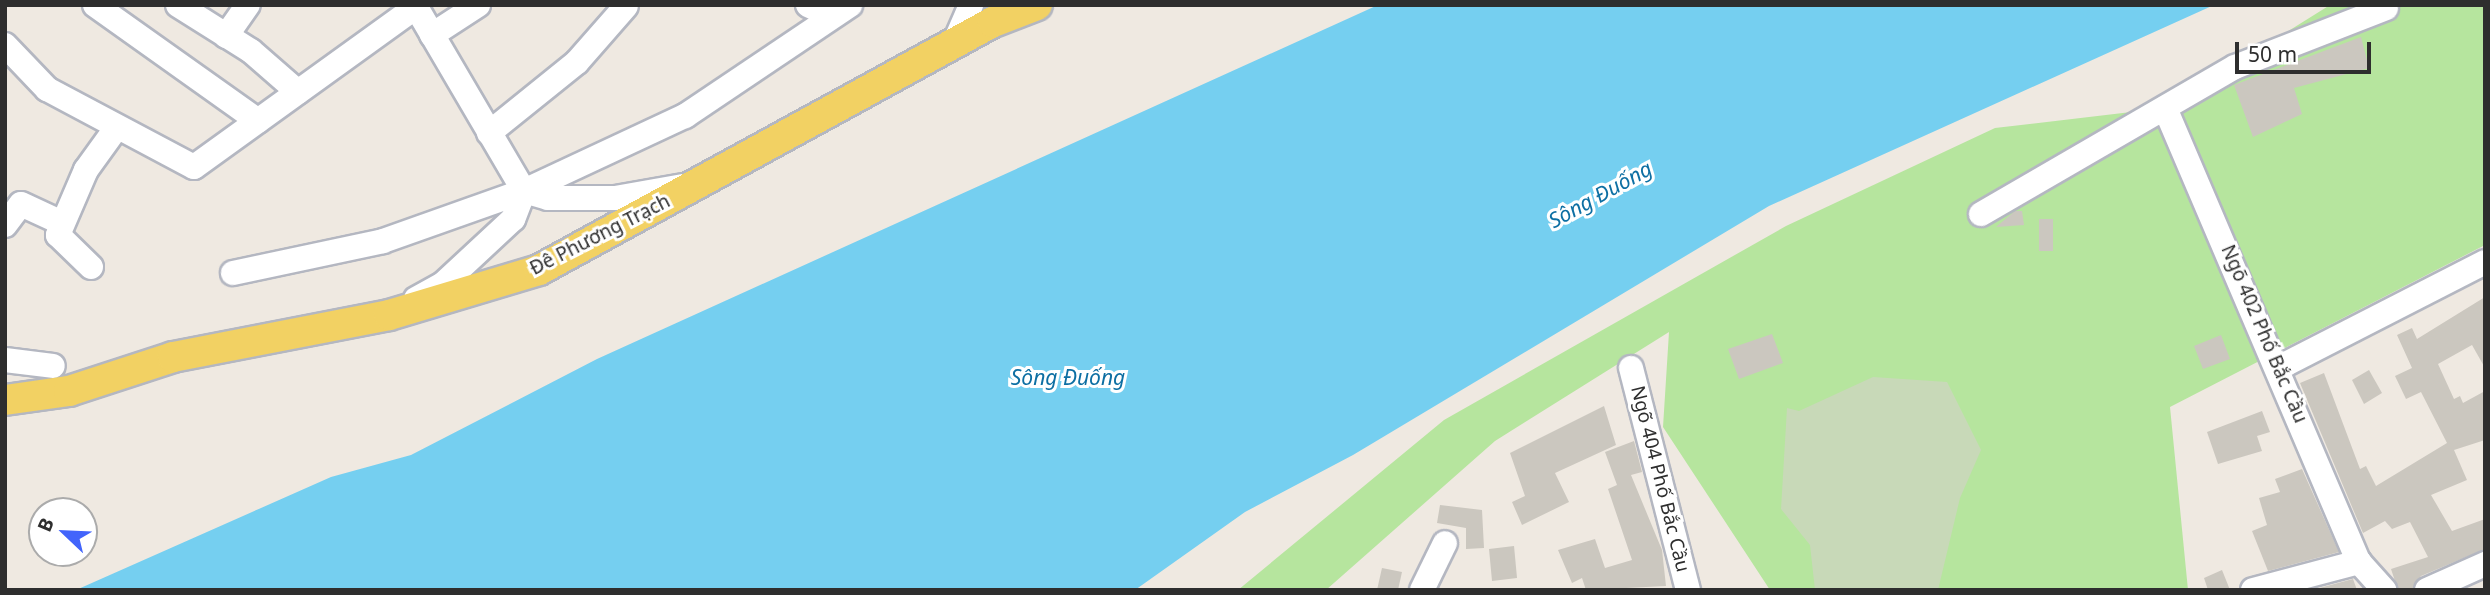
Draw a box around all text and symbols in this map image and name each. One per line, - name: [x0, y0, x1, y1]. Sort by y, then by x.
- scale bar: [2238, 28, 2374, 72]
- text: 50 m: [2248, 40, 2297, 68]
- water label: Sông Đuống: [1544, 155, 1656, 233]
- street label: Đê Phương Trạch: [526, 190, 674, 280]
- street label: Ngõ 402 Phố Bắc Cầu: [2216, 242, 2312, 426]
- water label: Sông Đuống: [1011, 364, 1125, 390]
- street label: Ngõ 404 Phố Bắc Cầu: [1626, 383, 1694, 575]
- north arrow: [28, 497, 98, 567]
- text: B: [31, 514, 60, 535]

